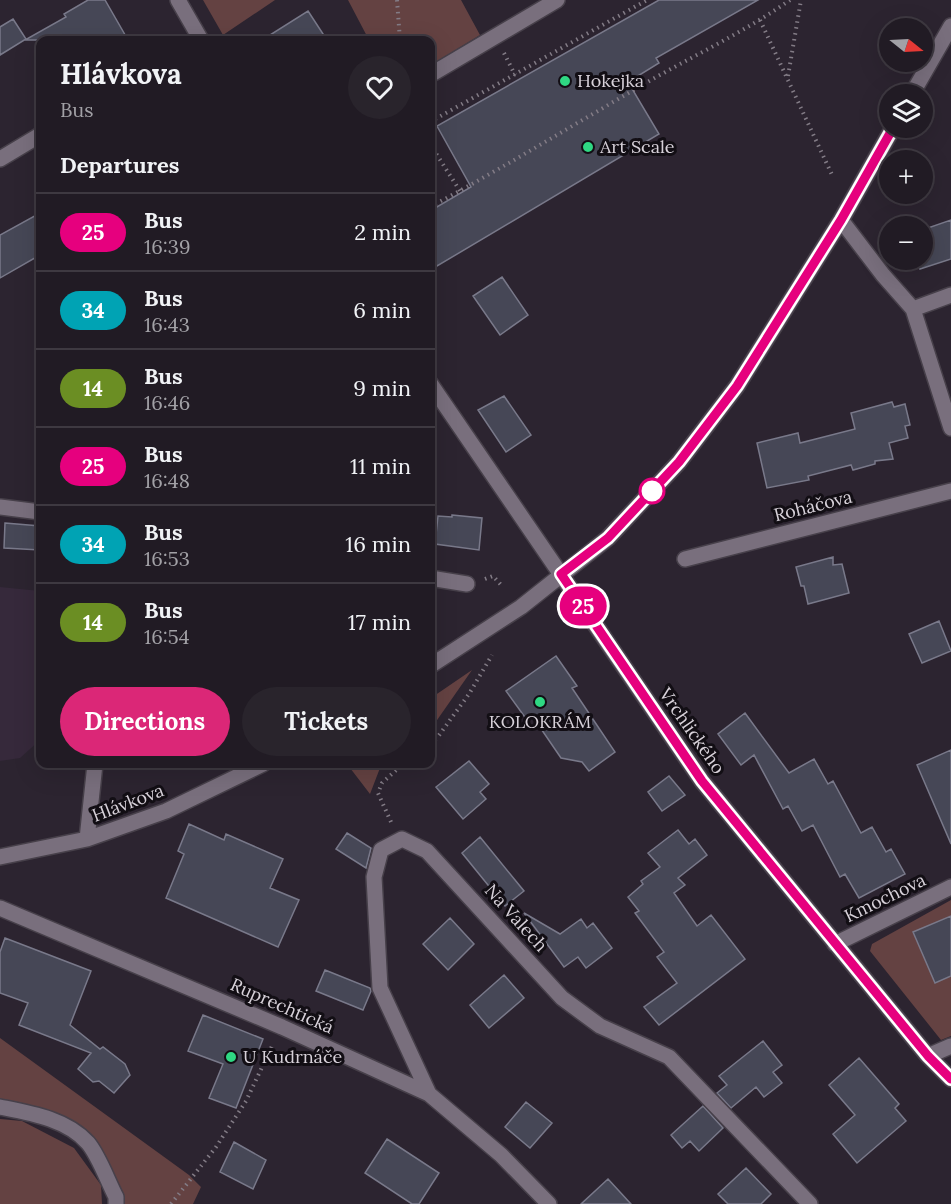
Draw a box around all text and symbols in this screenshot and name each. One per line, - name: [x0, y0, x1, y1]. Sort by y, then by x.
- north arrow: [879, 18, 933, 72]
- map controls: [879, 18, 933, 270]
- text: Hlávkova: [60, 56, 182, 92]
- button: heart: [348, 56, 411, 119]
- place label: Hokejka: [577, 69, 644, 92]
- marker: Hokejka: [558, 74, 572, 88]
- button: layers: [879, 84, 933, 138]
- text: Bus: [60, 97, 94, 122]
- place label: Art Scale: [599, 135, 675, 158]
- marker: Art Scale: [581, 140, 595, 154]
- button: +: [879, 150, 933, 204]
- text: Departures: [60, 151, 179, 179]
- text: Bus: [144, 206, 183, 234]
- button: −: [879, 216, 933, 270]
- text: 2 min: [354, 218, 411, 246]
- text: 25: [82, 219, 104, 246]
- text: 16:39: [144, 234, 191, 259]
- text: Bus: [144, 284, 183, 312]
- text: 6 min: [353, 296, 411, 324]
- text: 34: [81, 297, 105, 324]
- text: 16:43: [144, 312, 190, 337]
- text: Bus: [144, 362, 183, 390]
- text: 9 min: [353, 374, 411, 402]
- text: 14: [83, 375, 103, 402]
- text: 16:46: [144, 390, 190, 415]
- text: Bus: [144, 440, 183, 468]
- text: 11 min: [350, 452, 411, 480]
- text: 25: [82, 453, 104, 480]
- text: 16:48: [144, 468, 190, 493]
- unlabelled marker: [639, 478, 665, 504]
- street label: Roháčova: [771, 485, 854, 526]
- text: Bus: [144, 518, 183, 546]
- text: 16 min: [345, 530, 411, 558]
- text: 34: [81, 531, 105, 558]
- text: 16:53: [144, 546, 190, 571]
- line badge: 25: [556, 586, 610, 626]
- text: 25: [572, 593, 594, 620]
- text: Bus: [144, 596, 183, 624]
- text: 17 min: [348, 608, 411, 636]
- text: 14: [83, 609, 103, 636]
- text: 16:54: [144, 624, 190, 649]
- street label: Vrchlického: [654, 682, 730, 778]
- button: Directions: [60, 687, 230, 756]
- button: Tickets: [242, 687, 411, 756]
- marker: KOLOKRÁM: [533, 695, 547, 709]
- place label: KOLOKRÁM: [489, 710, 591, 733]
- street label: Hlávkova: [89, 778, 167, 827]
- street label: Kmochova: [840, 868, 929, 927]
- street label: Na Valech: [480, 879, 553, 956]
- street label: Ruprechtická: [227, 972, 338, 1039]
- place label: U Kudrnáče: [243, 1045, 342, 1068]
- marker: U Kudrnáče: [224, 1050, 238, 1064]

